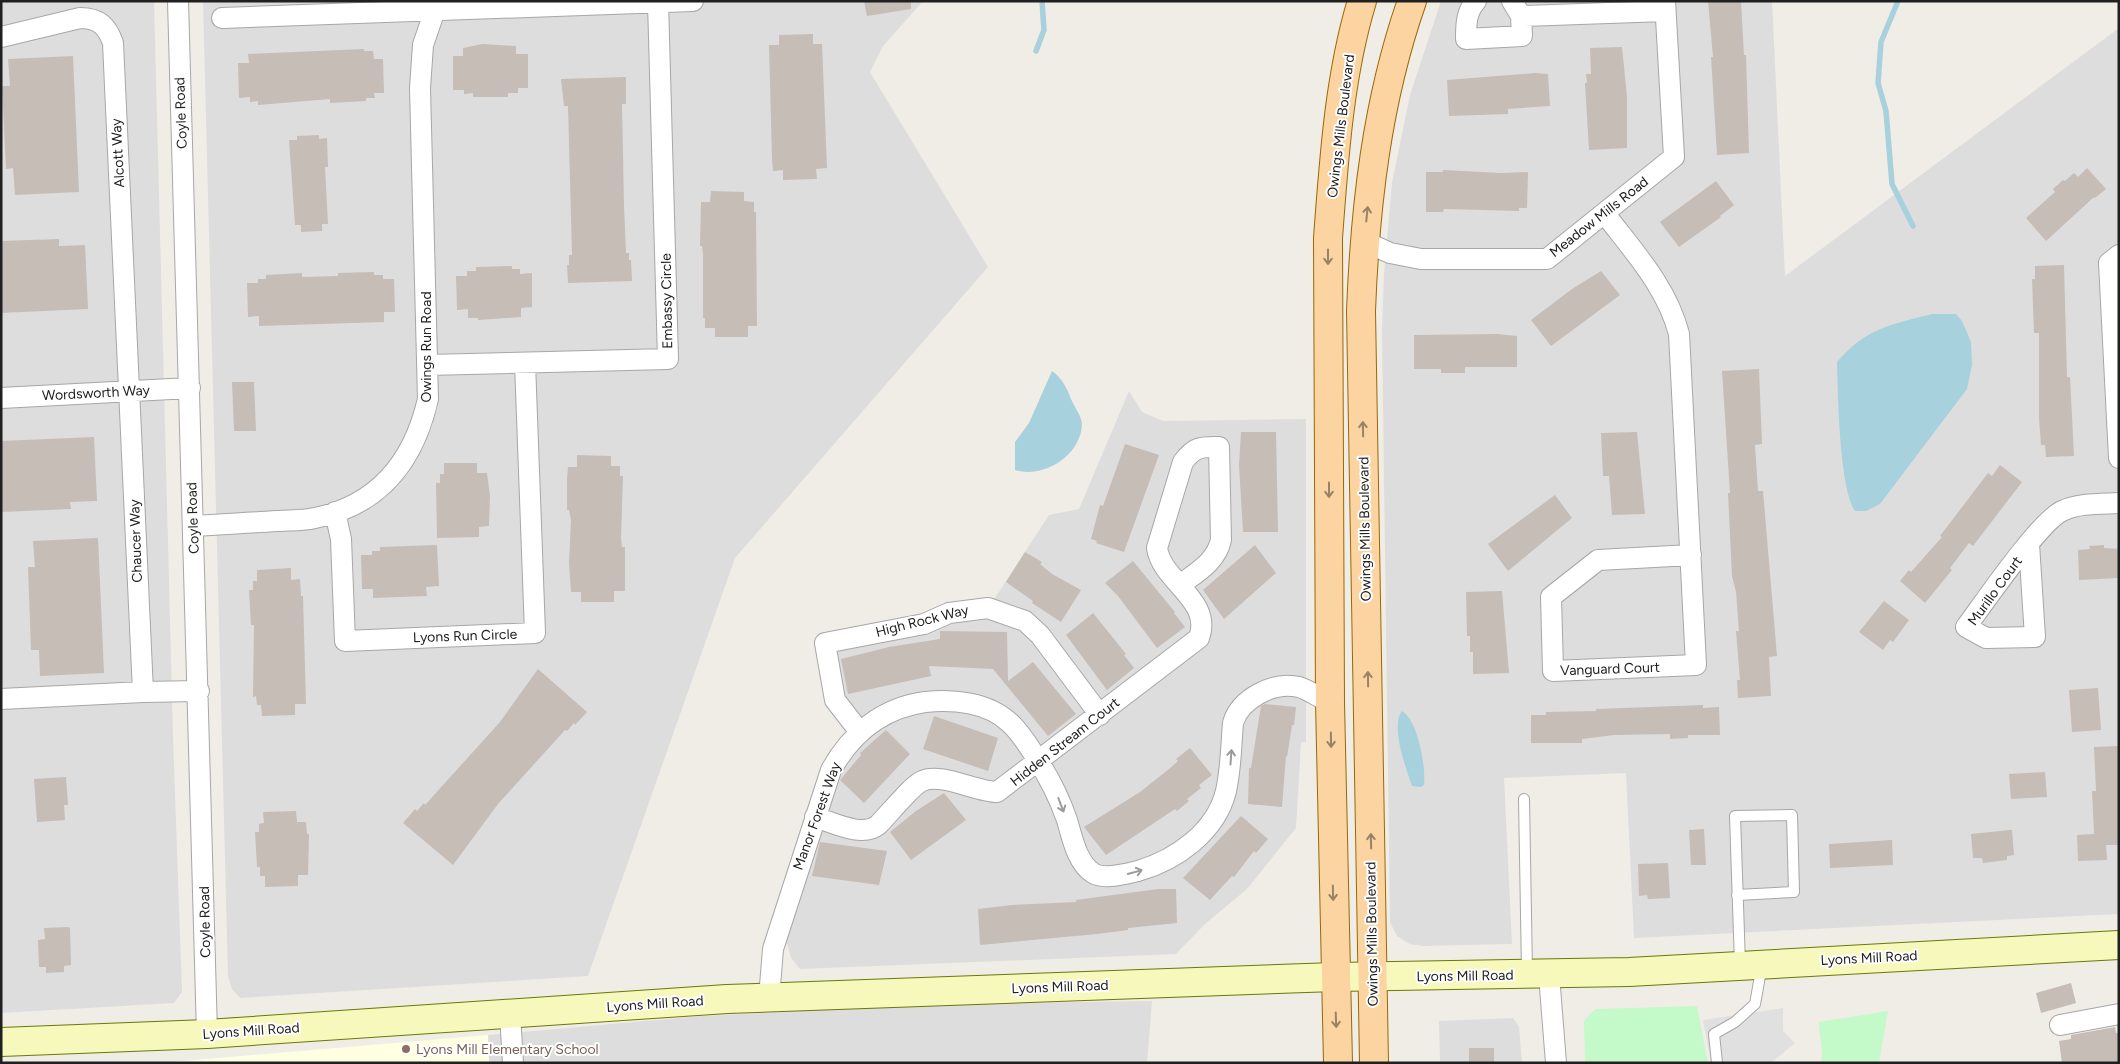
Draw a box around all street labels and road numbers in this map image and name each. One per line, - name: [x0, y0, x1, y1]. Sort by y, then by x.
- street label: Owings Mills Boulevard: [1324, 53, 1358, 199]
- street label: Coyle Road: [171, 77, 191, 149]
- street label: Alcott Way: [108, 117, 128, 188]
- street label: Meadow Mills Road: [1546, 173, 1652, 261]
- street label: Embassy Circle: [658, 253, 676, 349]
- street label: Owings Run Road: [418, 291, 435, 403]
- street label: Wordsworth Way: [42, 382, 151, 404]
- street label: Owings Mills Boulevard: [1355, 457, 1375, 601]
- street label: Coyle Road: [183, 482, 203, 554]
- street label: Chaucer Way: [126, 498, 146, 583]
- street label: Murillo Court: [1964, 553, 2026, 629]
- street label: High Rock Way: [874, 601, 971, 641]
- street label: Lyons Run Circle: [412, 626, 518, 646]
- street label: Vanguard Court: [1560, 659, 1660, 679]
- street label: Hidden Stream Court: [1007, 694, 1123, 790]
- street label: Manor Forest Way: [790, 759, 845, 872]
- street label: Owings Mills Boulevard: [1362, 862, 1382, 1006]
- street label: Coyle Road: [196, 886, 214, 958]
- street label: Lyons Mill Road: [1820, 947, 1918, 969]
- street label: Lyons Mill Road: [1416, 967, 1514, 985]
- street label: Lyons Mill Road: [1011, 977, 1109, 997]
- street label: Lyons Mill Road: [606, 992, 704, 1016]
- street label: Lyons Mill Road: [202, 1019, 300, 1043]

